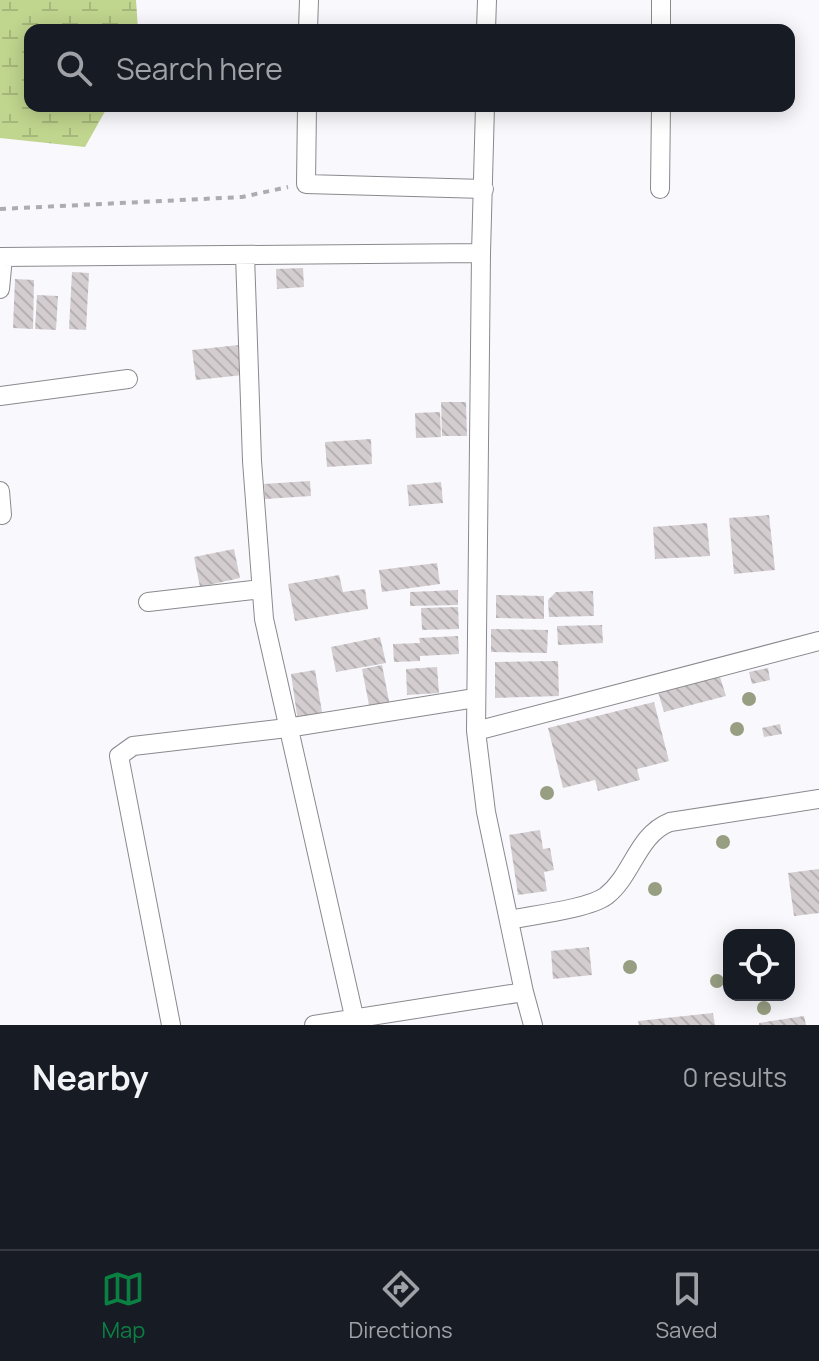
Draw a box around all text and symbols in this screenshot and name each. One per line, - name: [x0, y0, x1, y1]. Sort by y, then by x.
- search box: [24, 24, 795, 112]
- icon: search: [52, 46, 96, 90]
- text: Search here: [116, 48, 283, 89]
- map controls: [723, 929, 795, 1001]
- button: locate: [723, 929, 795, 1001]
- text: Nearby: [32, 1054, 148, 1100]
- text: 0 results: [682, 1059, 787, 1095]
- tab: Map: [101, 1267, 145, 1345]
- tab: Directions: [348, 1267, 453, 1345]
- tab: Saved: [656, 1267, 718, 1345]

